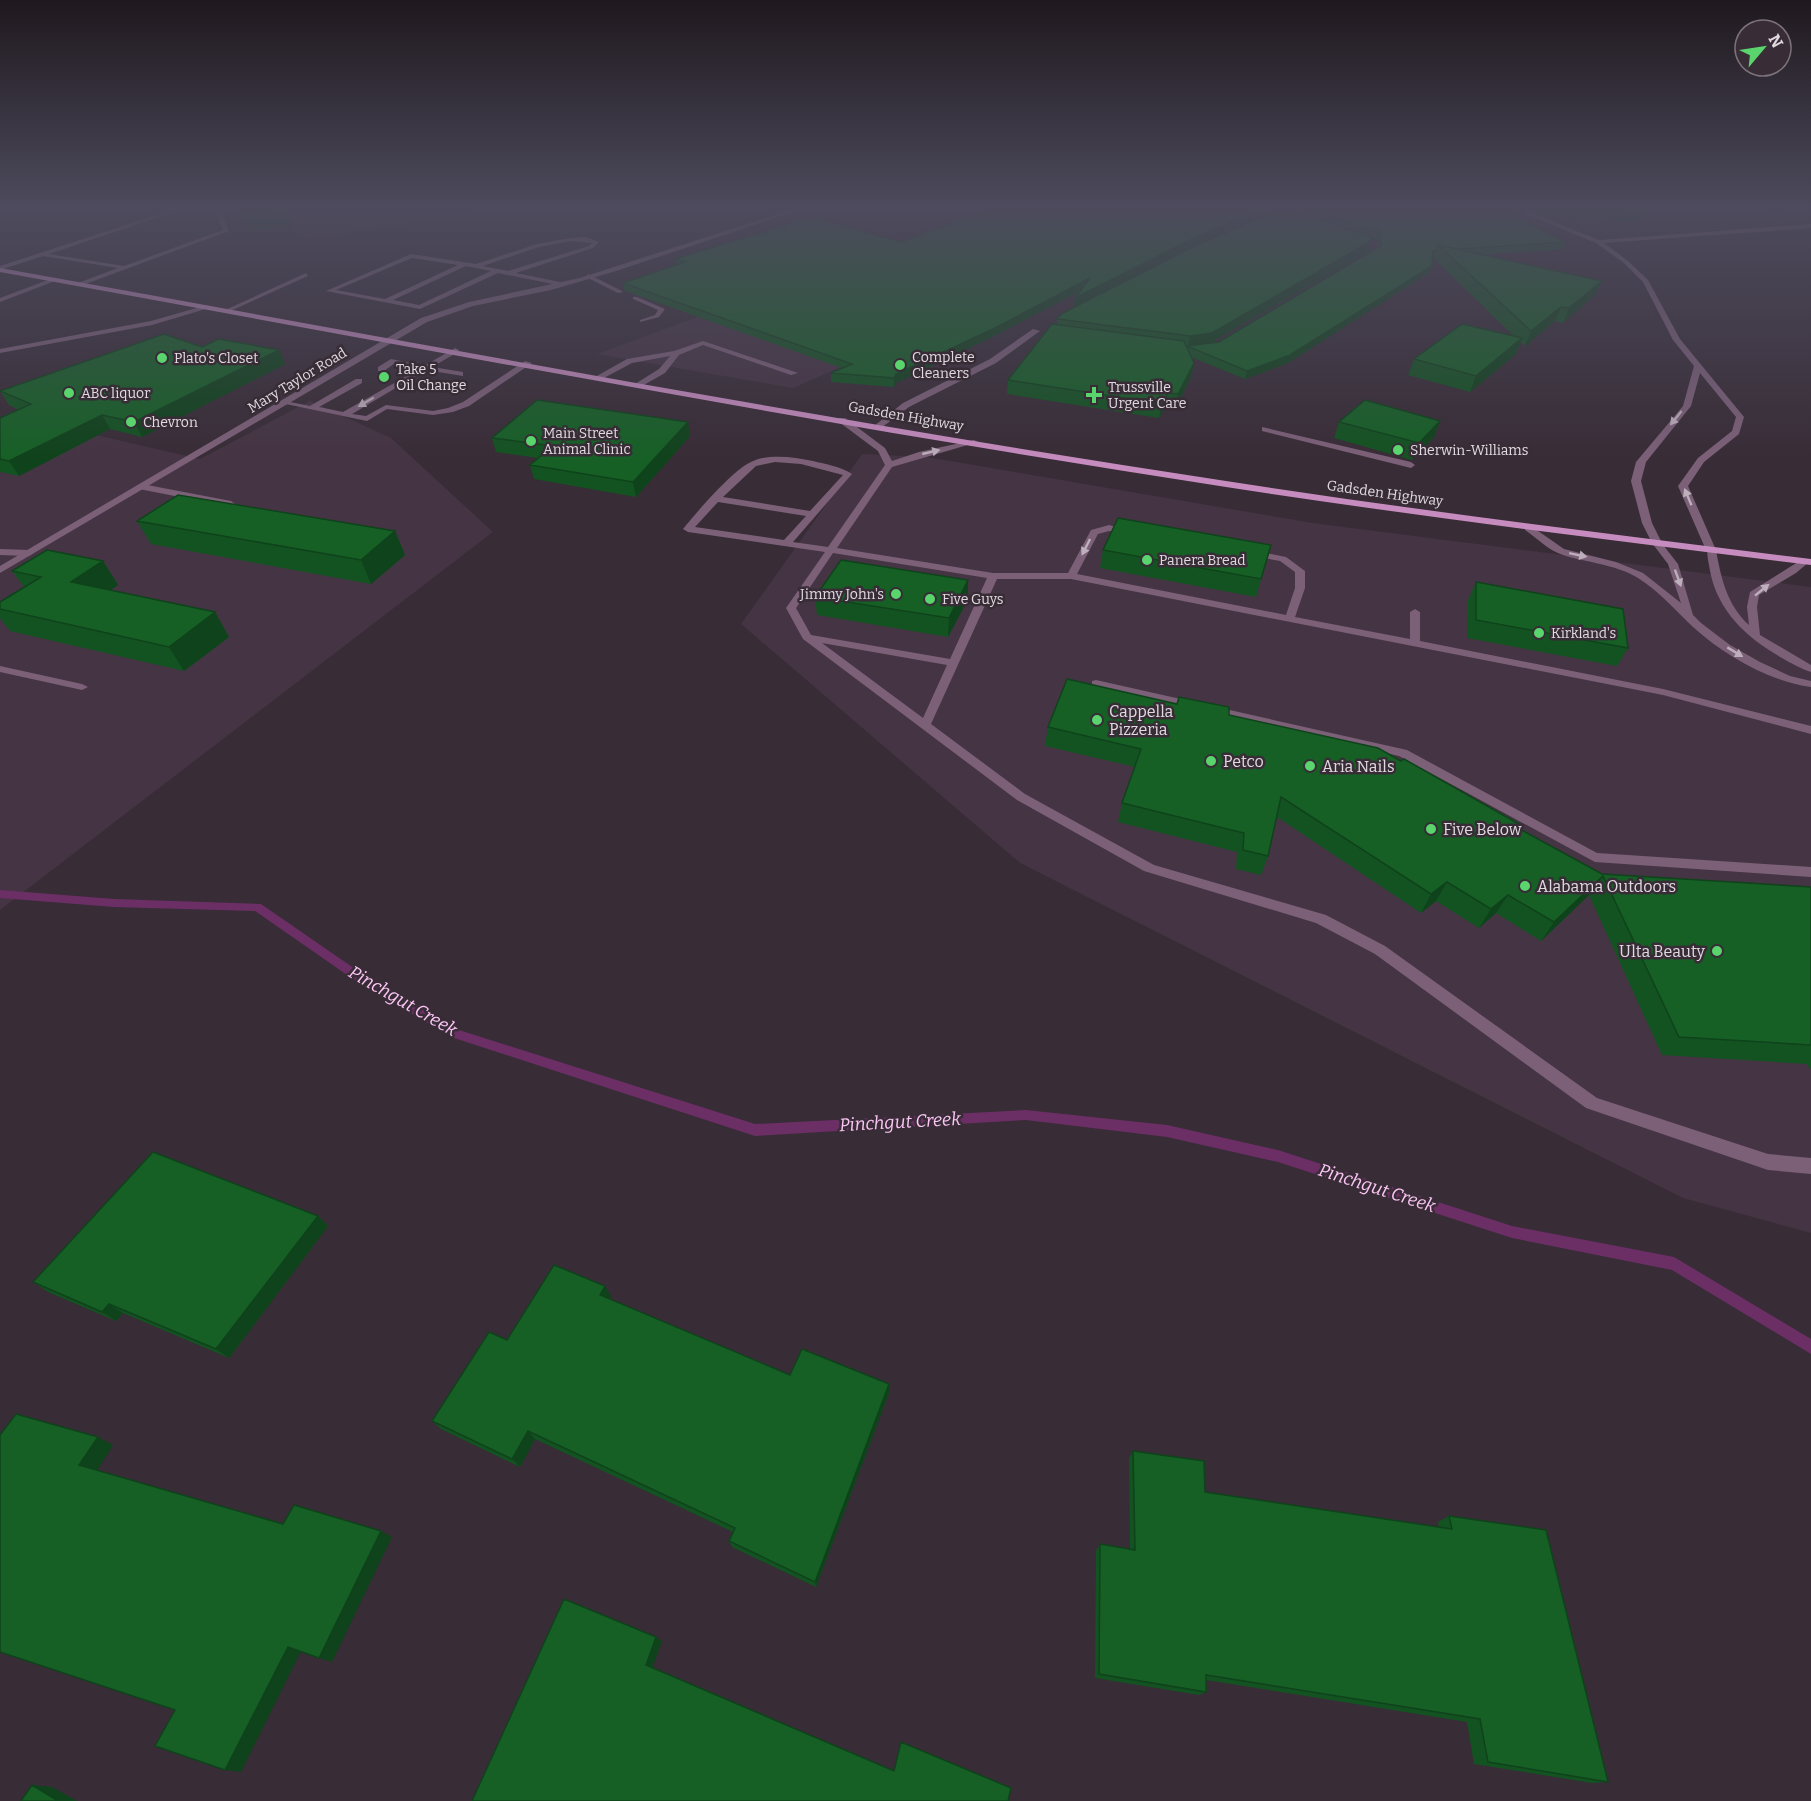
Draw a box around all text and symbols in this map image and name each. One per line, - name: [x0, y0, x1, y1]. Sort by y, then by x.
- north arrow: [1733, 18, 1793, 78]
- text: N: [1764, 31, 1787, 51]
- street label: Mary Taylor Road: [245, 344, 350, 417]
- place label: Complete Cleaners: [912, 349, 975, 382]
- place label: Plato's Closet: [174, 350, 258, 367]
- marker: Plato's Closet: [155, 351, 169, 365]
- marker: Complete Cleaners: [893, 358, 907, 372]
- place label: Take 5 Oil Change: [396, 361, 466, 394]
- marker: Take 5 Oil Change: [377, 370, 391, 384]
- place label: Trussville Urgent Care: [1108, 379, 1186, 412]
- place label: ABC liquor: [81, 385, 150, 402]
- marker: ABC liquor: [62, 386, 76, 400]
- marker: Trussville Urgent Care: [1085, 386, 1103, 404]
- one-way arrow: [358, 396, 374, 407]
- street label: Gadsden Highway: [847, 398, 966, 435]
- one-way arrow: [1670, 410, 1683, 426]
- place label: Chevron: [143, 414, 198, 431]
- marker: Chevron: [124, 415, 138, 429]
- place label: Main Street Animal Clinic: [543, 425, 631, 458]
- marker: Main Street Animal Clinic: [524, 434, 538, 448]
- place label: Sherwin-Williams: [1410, 442, 1528, 459]
- marker: Sherwin-Williams: [1391, 443, 1405, 457]
- one-way arrow: [922, 447, 941, 456]
- street label: Gadsden Highway: [1326, 477, 1445, 510]
- one-way arrow: [1683, 487, 1693, 505]
- one-way arrow: [1081, 539, 1091, 556]
- one-way arrow: [1569, 551, 1588, 560]
- place label: Panera Bread: [1159, 552, 1246, 569]
- marker: Panera Bread: [1140, 553, 1154, 567]
- one-way arrow: [1673, 569, 1683, 587]
- one-way arrow: [1754, 583, 1770, 596]
- place label: Jimmy John's: [799, 586, 884, 603]
- marker: Jimmy John's: [889, 587, 903, 601]
- place label: Five Guys: [942, 591, 1003, 608]
- marker: Five Guys: [923, 592, 937, 606]
- place label: Kirkland's: [1551, 625, 1616, 642]
- marker: Kirkland's: [1532, 626, 1546, 640]
- one-way arrow: [1727, 647, 1743, 658]
- place label: Cappella Pizzeria: [1109, 702, 1174, 739]
- marker: Cappella Pizzeria: [1090, 713, 1104, 727]
- place label: Petco: [1223, 752, 1264, 771]
- marker: Petco: [1204, 754, 1218, 768]
- place label: Aria Nails: [1322, 757, 1395, 776]
- marker: Aria Nails: [1303, 759, 1317, 773]
- place label: Five Below: [1443, 820, 1522, 839]
- marker: Five Below: [1424, 822, 1438, 836]
- place label: Alabama Outdoors: [1537, 877, 1676, 896]
- marker: Alabama Outdoors: [1518, 879, 1532, 893]
- place label: Ulta Beauty: [1619, 942, 1706, 961]
- marker: Ulta Beauty: [1710, 944, 1724, 958]
- water label: Pinchgut Creek: [345, 961, 461, 1041]
- water label: Pinchgut Creek: [839, 1108, 962, 1136]
- water label: Pinchgut Creek: [1316, 1159, 1439, 1217]

